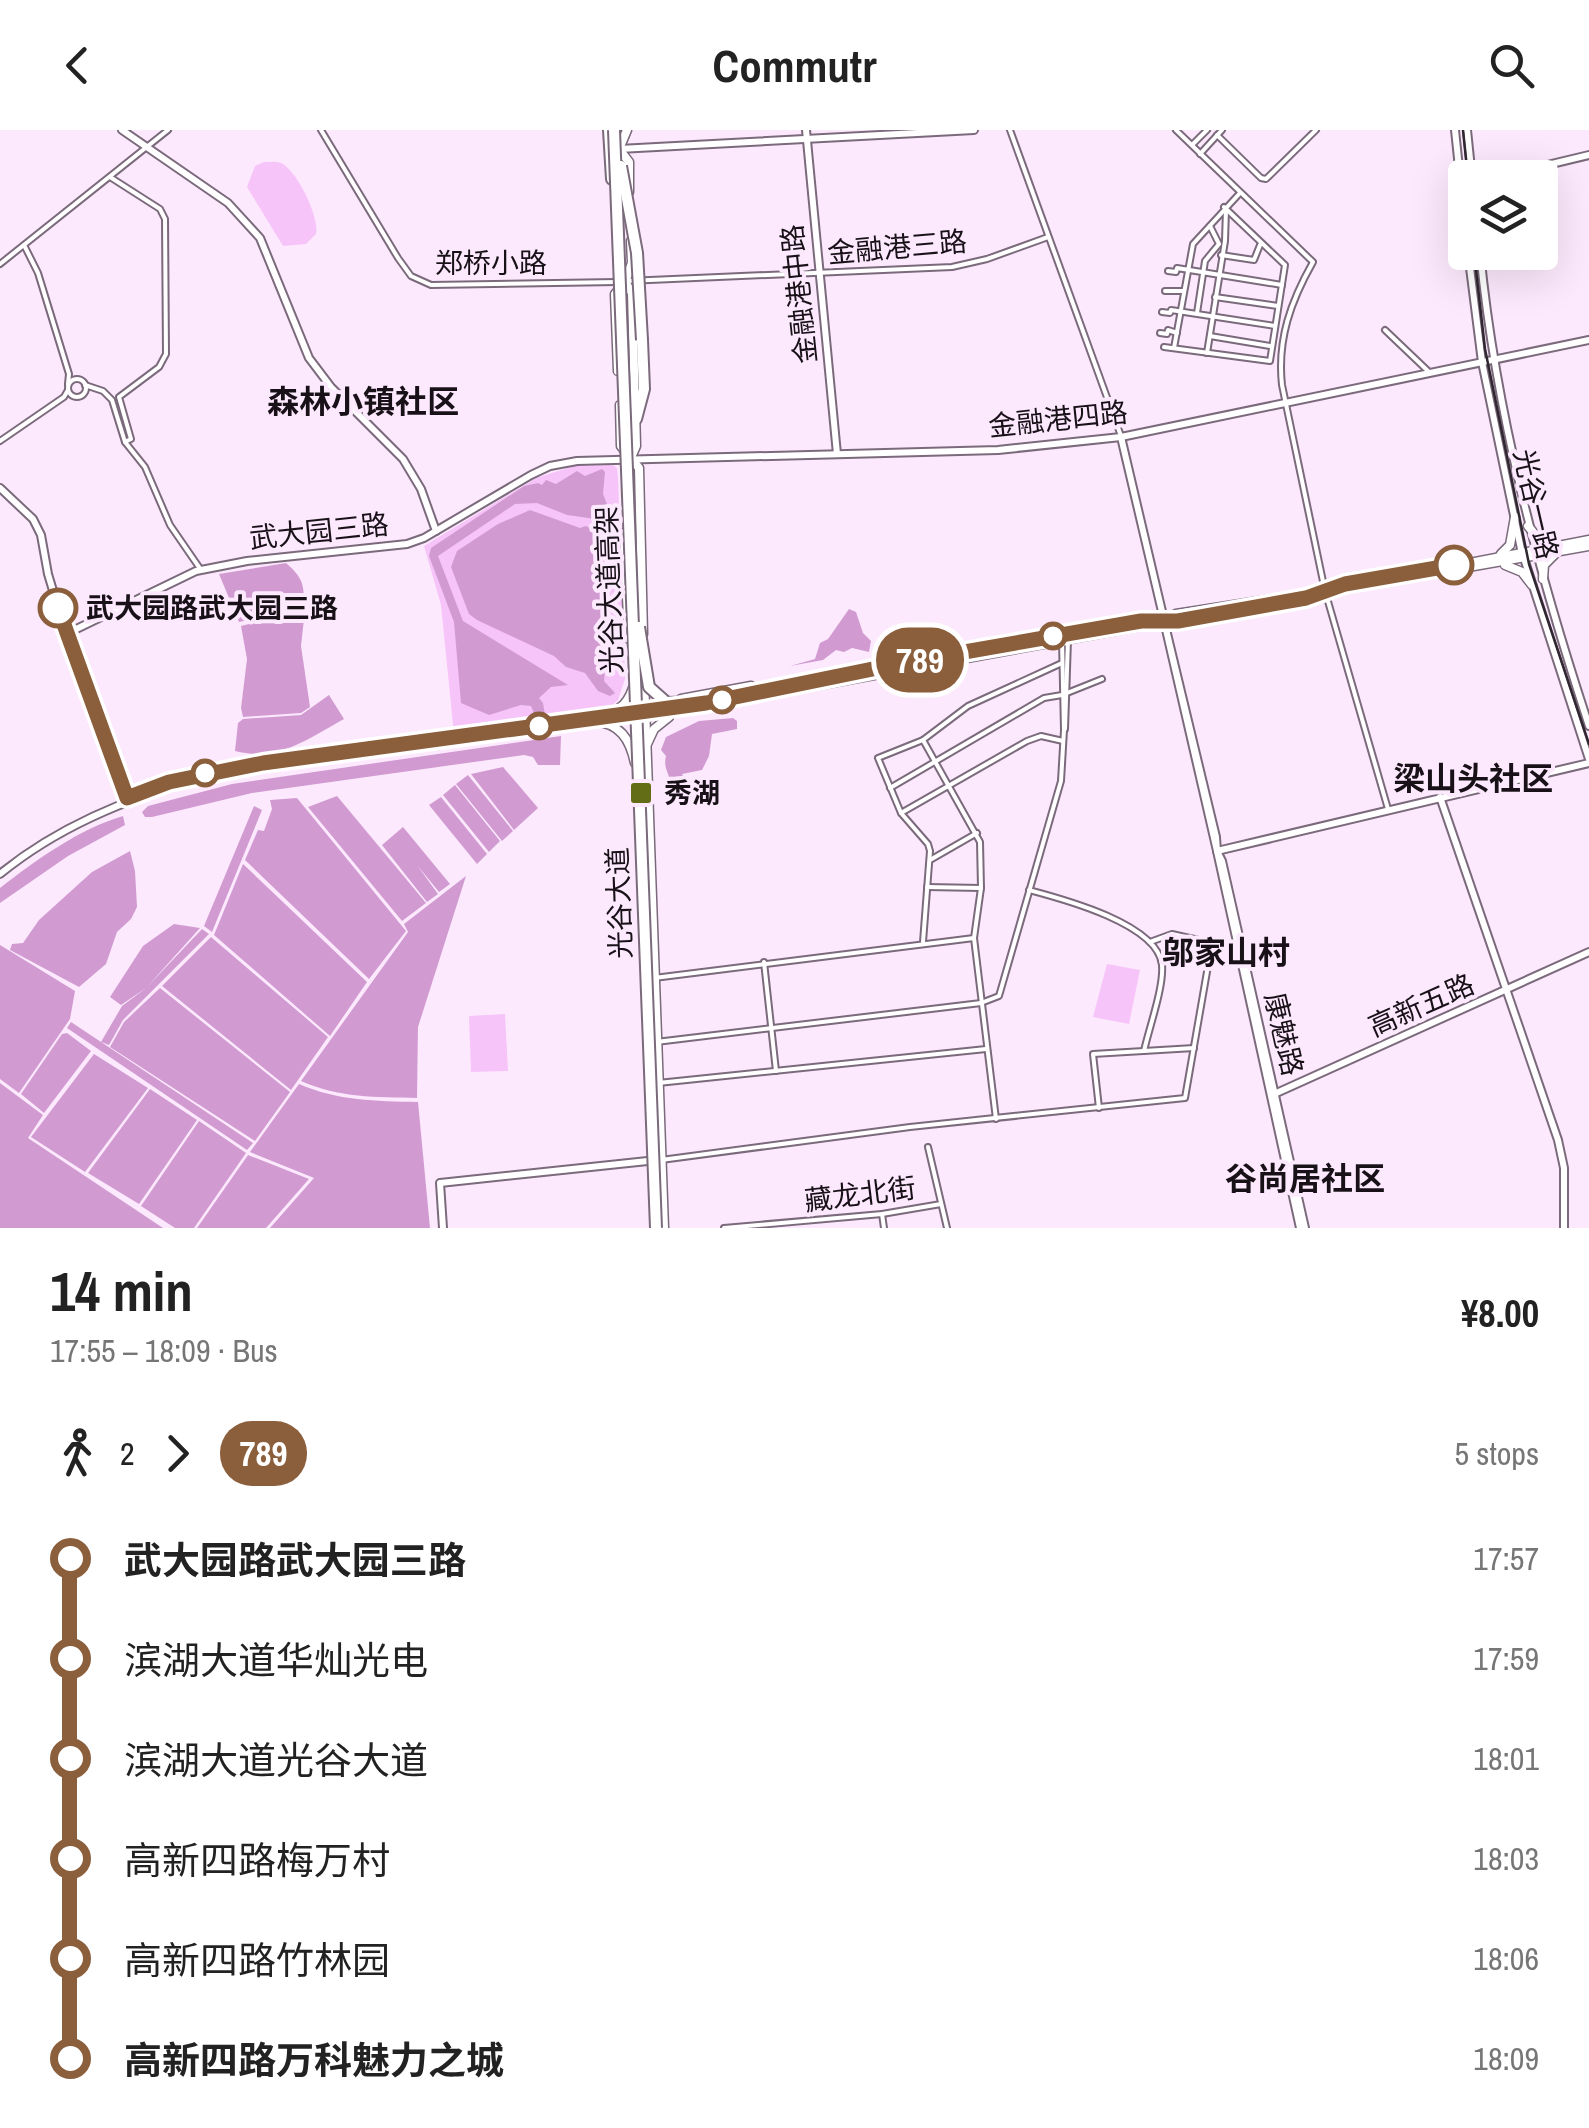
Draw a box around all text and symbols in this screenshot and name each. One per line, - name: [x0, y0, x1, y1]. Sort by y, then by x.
- text: Commutr: [713, 35, 876, 96]
- icon: back: [50, 38, 105, 93]
- icon: search: [1484, 38, 1539, 93]
- map controls: [1448, 160, 1558, 270]
- button: layers: [1448, 160, 1558, 270]
- street label: 金融港中路: [773, 222, 825, 366]
- street label: 金融港三路: [826, 222, 968, 272]
- street label: 郑桥小路: [435, 244, 547, 282]
- district label: 森林小镇社区: [267, 380, 459, 423]
- street label: 金融港四路: [986, 393, 1130, 445]
- street label: 光谷一路: [1505, 445, 1567, 563]
- street label: 武大园三路: [247, 505, 391, 557]
- street label: 光谷大道高架: [587, 505, 631, 675]
- unlabelled marker: [1435, 546, 1473, 584]
- marker: 武大园路武大园三路: [39, 589, 77, 627]
- place label: 武大园路武大园三路: [86, 589, 338, 627]
- unlabelled marker: [1040, 623, 1066, 649]
- line badge: 789: [862, 628, 978, 692]
- text: 789: [896, 637, 944, 684]
- unlabelled marker: [709, 687, 735, 713]
- unlabelled marker: [526, 713, 552, 739]
- district label: 梁山头社区: [1393, 757, 1553, 800]
- unlabelled marker: [192, 760, 218, 786]
- place label: 秀湖: [664, 774, 720, 812]
- marker: 秀湖: [628, 780, 654, 806]
- street label: 光谷大道: [598, 846, 640, 960]
- district label: 邬家山村: [1162, 931, 1290, 974]
- street label: 高新五路: [1362, 965, 1480, 1045]
- street label: 康魅路: [1256, 989, 1312, 1079]
- district label: 谷尚居社区: [1225, 1157, 1385, 1200]
- street label: 藏龙北街: [802, 1168, 918, 1220]
- text: 14 min: [50, 1254, 193, 1328]
- text: ¥8.00: [1461, 1288, 1539, 1339]
- text: 17:55 – 18:09 · Bus: [50, 1329, 278, 1372]
- icon: walk: [50, 1426, 105, 1481]
- icon: forward: [150, 1426, 205, 1481]
- text: 789: [240, 1430, 287, 1477]
- text: 2: [120, 1432, 135, 1475]
- text: 5 stops: [1454, 1432, 1539, 1475]
- text: 武大园路武大园三路: [124, 1535, 466, 1586]
- text: 17:57: [1473, 1537, 1539, 1580]
- text: 滨湖大道华灿光电: [124, 1635, 428, 1686]
- text: 17:59: [1473, 1637, 1539, 1680]
- text: 滨湖大道光谷大道: [124, 1735, 428, 1786]
- text: 18:01: [1473, 1737, 1539, 1780]
- text: 高新四路梅万村: [124, 1835, 390, 1886]
- text: 18:03: [1473, 1837, 1539, 1880]
- text: 高新四路竹林园: [124, 1935, 390, 1986]
- text: 18:06: [1473, 1937, 1539, 1980]
- text: 高新四路万科魅力之城: [124, 2035, 504, 2086]
- text: 18:09: [1473, 2037, 1539, 2080]

